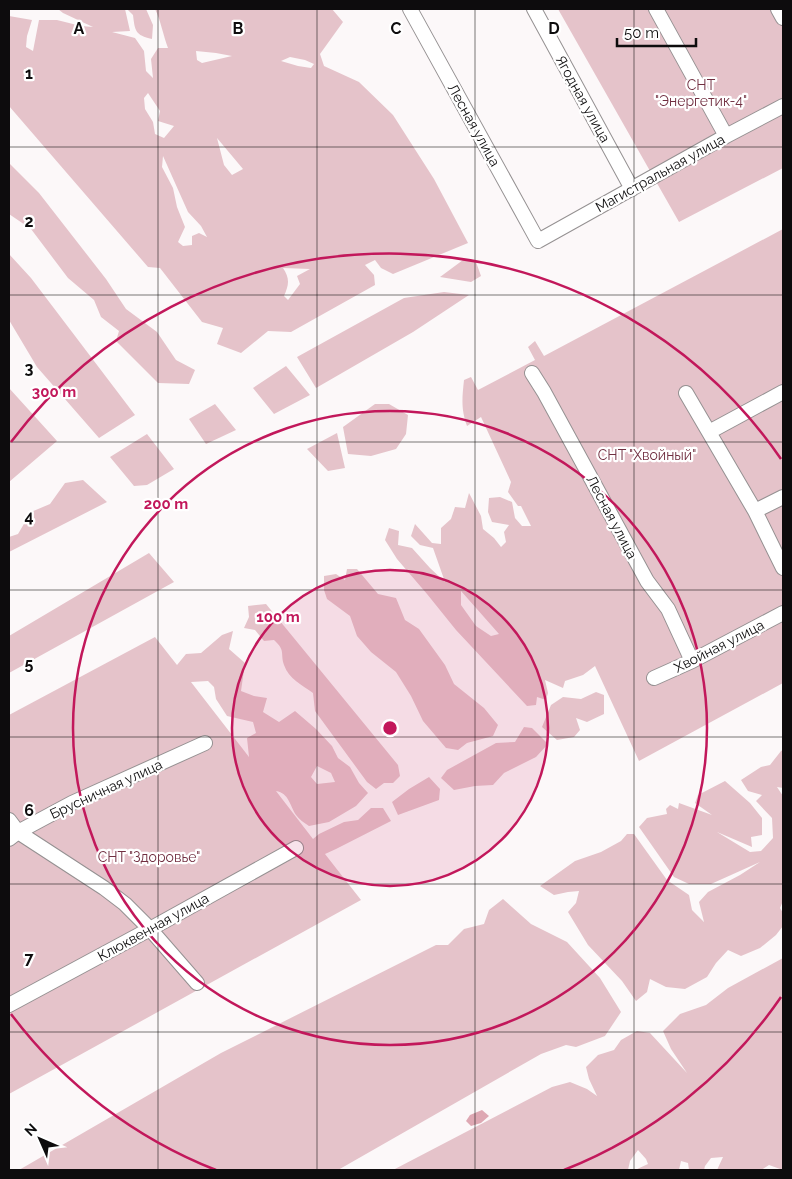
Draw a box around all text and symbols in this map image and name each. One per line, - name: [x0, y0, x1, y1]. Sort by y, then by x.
- scale bar: [617, 15, 696, 47]
- text: A: [74, 19, 85, 38]
- text: B: [233, 19, 244, 38]
- text: C: [391, 19, 402, 38]
- text: D: [548, 19, 560, 38]
- text: 50 m: [624, 24, 659, 42]
- street label: Ягодная улица: [553, 53, 613, 145]
- text: 1: [25, 64, 33, 83]
- park label: СНТ "Энергетик-4": [655, 77, 747, 109]
- street label: Лесная улица: [445, 81, 503, 169]
- street label: Магистральная улица: [593, 131, 727, 215]
- text: 2: [24, 212, 34, 231]
- text: 3: [25, 359, 34, 378]
- text: 300 m: [32, 383, 76, 401]
- park label: СНТ "Хвойный": [598, 447, 696, 463]
- street label: Лесная улица: [583, 473, 641, 561]
- text: 200 m: [144, 495, 188, 513]
- text: 4: [24, 507, 34, 526]
- text: 100 m: [256, 608, 300, 626]
- street label: Хвойная улица: [671, 616, 767, 676]
- text: 5: [25, 654, 34, 673]
- centre of rings: [381, 719, 399, 737]
- street label: Брусничная улица: [47, 756, 165, 822]
- text: 6: [24, 801, 34, 820]
- park label: СНТ "Здоровье": [98, 849, 200, 865]
- street label: Клюквенная улица: [95, 890, 211, 964]
- text: 7: [25, 949, 34, 968]
- north arrow: [15, 1114, 65, 1164]
- text: N: [21, 1120, 40, 1139]

